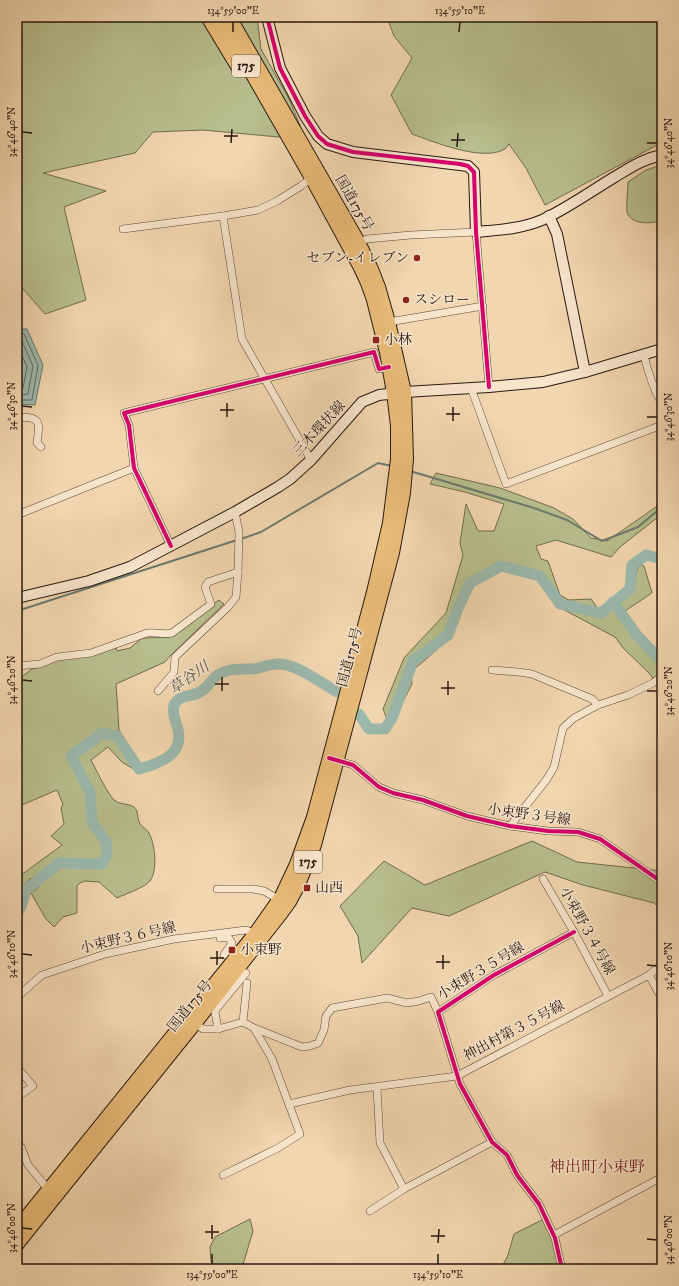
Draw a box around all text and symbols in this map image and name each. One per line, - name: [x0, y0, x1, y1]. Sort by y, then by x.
- text: 134°59'00"E: [207, 5, 259, 17]
- text: 134°59'10"E: [435, 5, 485, 17]
- road number: 175: [232, 55, 260, 77]
- text: 34°46'40"N: [6, 107, 18, 157]
- text: 34°46'40"N: [663, 118, 675, 168]
- street label: 国道175号: [331, 172, 377, 234]
- place label: セブン-イレブン: [306, 249, 409, 267]
- marker: セブン-イレブン: [412, 253, 422, 263]
- place label: スシロー: [414, 291, 470, 309]
- marker: スシロー: [401, 295, 411, 305]
- place label: 小林: [384, 331, 412, 349]
- marker: 小林: [371, 335, 381, 345]
- text: 34°46'30"N: [6, 382, 18, 430]
- text: 34°46'30"N: [663, 393, 675, 441]
- street label: 三木環状線: [289, 397, 349, 461]
- street label: 国道175号: [333, 625, 367, 689]
- text: 34°46'20"N: [6, 655, 18, 705]
- water label: 草谷川: [165, 656, 215, 699]
- text: 34°46'20"N: [663, 666, 675, 716]
- street label: 小束野３号線: [486, 800, 572, 830]
- road number: 175: [294, 851, 322, 873]
- place label: 山西: [315, 879, 343, 897]
- marker: 山西: [302, 883, 312, 893]
- street label: 小束野３４号線: [555, 884, 619, 978]
- street label: 小束野３６号線: [78, 918, 178, 958]
- text: 34°46'10"N: [6, 930, 18, 978]
- street label: 小束野３５号線: [434, 938, 528, 1004]
- place label: 小束野: [240, 941, 282, 959]
- text: 34°46'10"N: [663, 942, 675, 990]
- marker: 小束野: [227, 945, 237, 955]
- street label: 国道175号: [164, 976, 216, 1036]
- street label: 神出村第３５号線: [460, 997, 568, 1065]
- district label: 神出町小束野: [549, 1157, 645, 1177]
- text: 34°46'00"N: [6, 1203, 18, 1253]
- text: 34°46'00"N: [663, 1215, 675, 1265]
- text: 134°59'00"E: [186, 1269, 238, 1281]
- text: 134°59'10"E: [413, 1269, 463, 1281]

